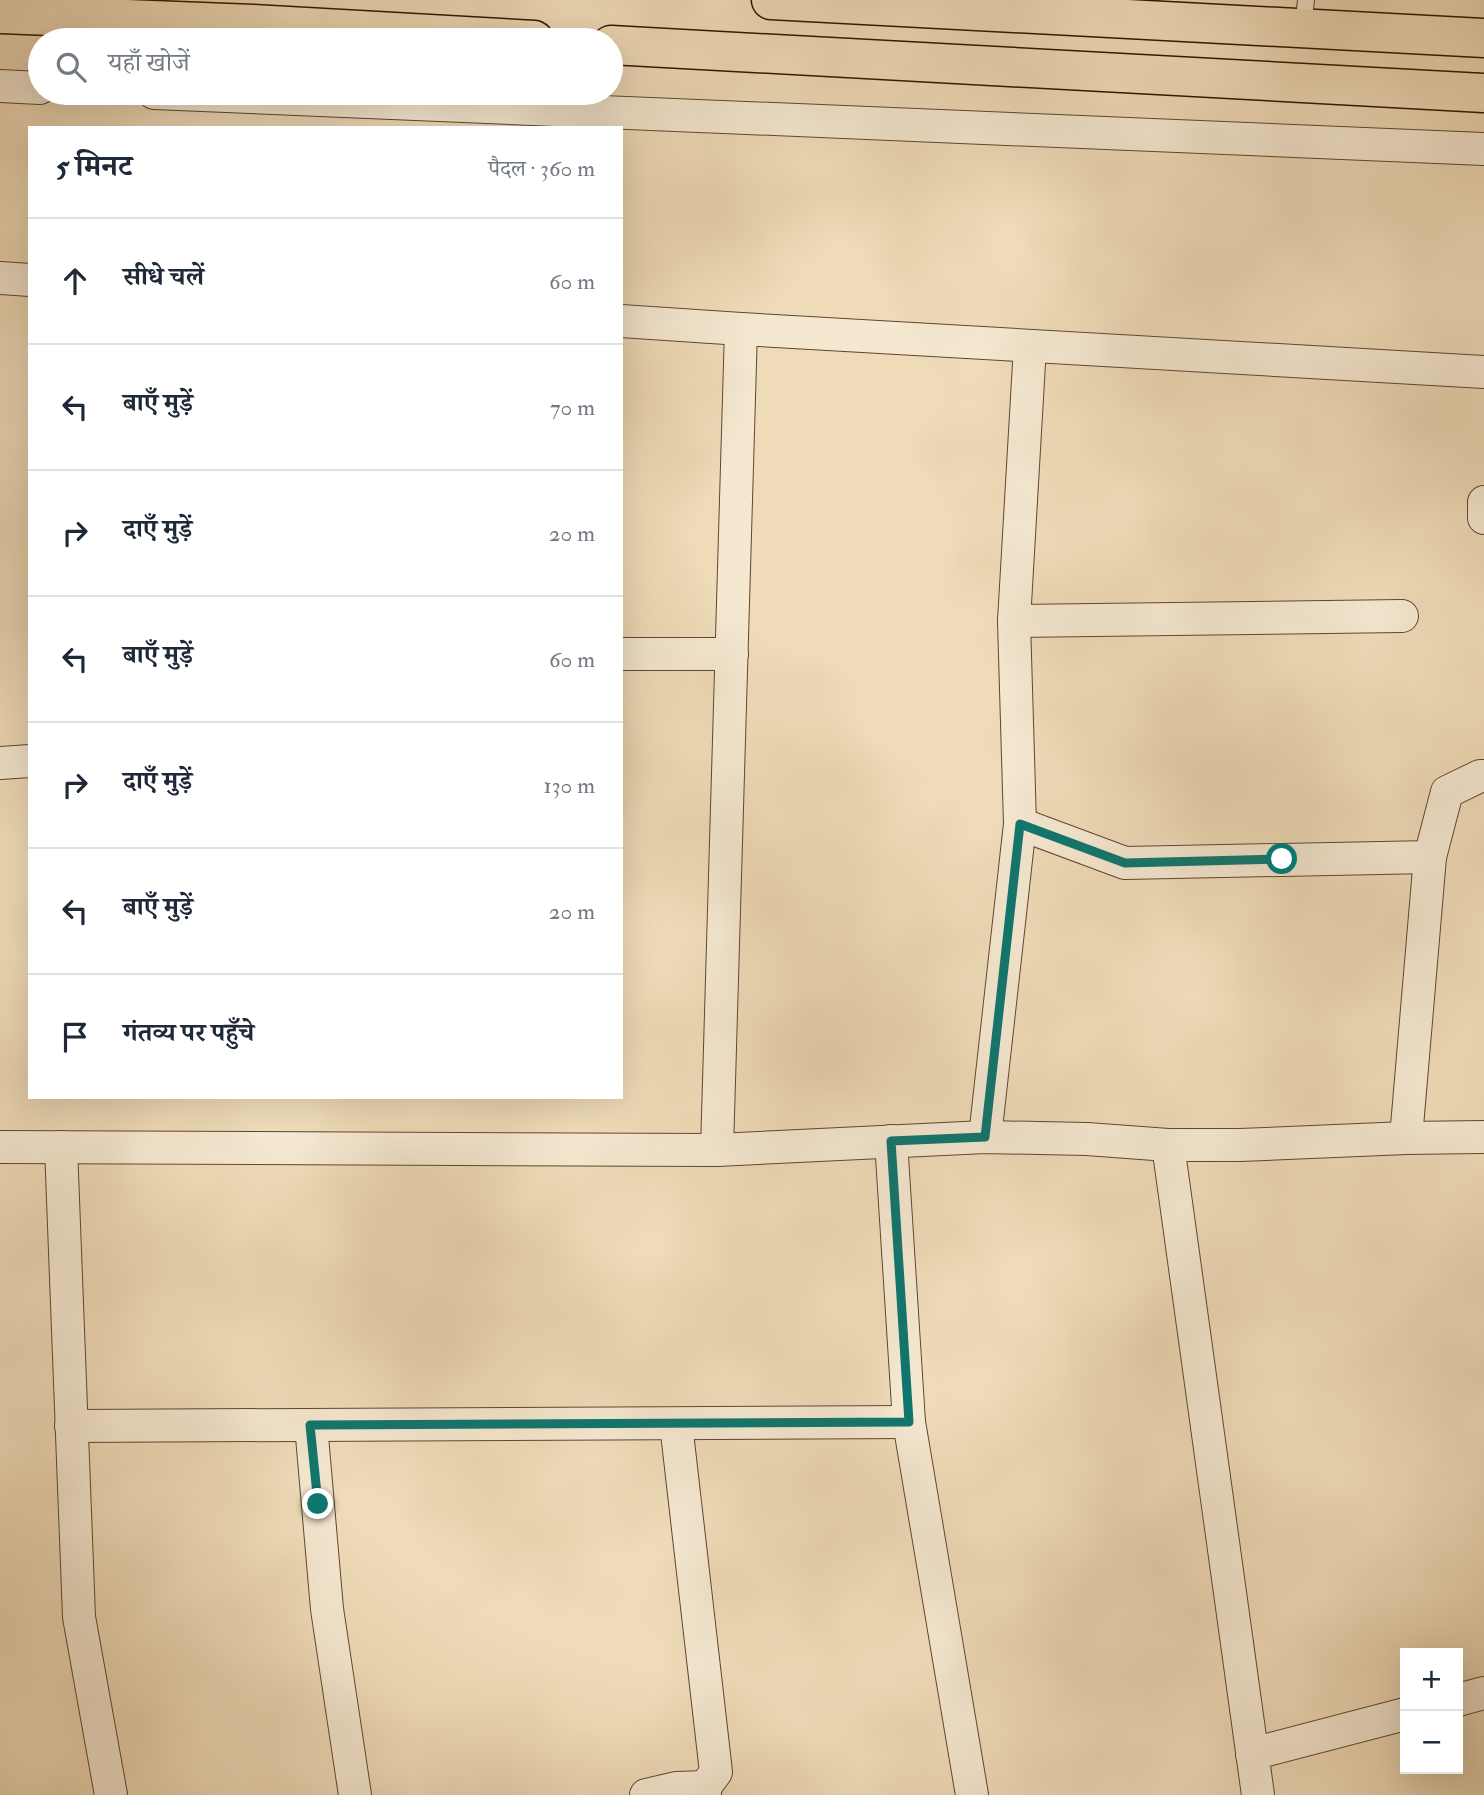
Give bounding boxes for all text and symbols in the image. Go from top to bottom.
search box [28,28,623,105]
text: यहाँ खोजें [108,47,190,79]
icon: search [52,48,90,86]
text: 5 मिनट [56,148,132,185]
text: पैदल · 360 m [488,154,595,183]
text: सीधे चलें [123,261,204,293]
icon: ahead [56,262,94,300]
text: 60 m [549,267,595,296]
text: बाएँ मुड़ें [123,387,193,419]
icon: left [56,388,94,426]
text: 70 m [550,393,595,422]
text: दाएँ मुड़ें [123,513,192,545]
icon: right [56,514,94,552]
text: 20 m [549,519,595,548]
text: बाएँ मुड़ें [123,639,193,671]
icon: left [56,640,94,678]
text: 60 m [549,645,595,674]
text: दाएँ मुड़ें [123,765,192,797]
icon: right [56,766,94,804]
text: 130 m [543,771,595,800]
route start [1266,843,1297,874]
text: बाएँ मुड़ें [123,891,193,923]
icon: left [56,892,94,930]
text: 20 m [549,897,595,926]
text: गंतव्य पर पहुँचे [123,1017,254,1049]
icon: arrive [56,1018,94,1056]
route end [302,1488,333,1519]
map controls [1400,1648,1463,1774]
button: + [1400,1648,1463,1711]
button: − [1400,1711,1463,1774]

